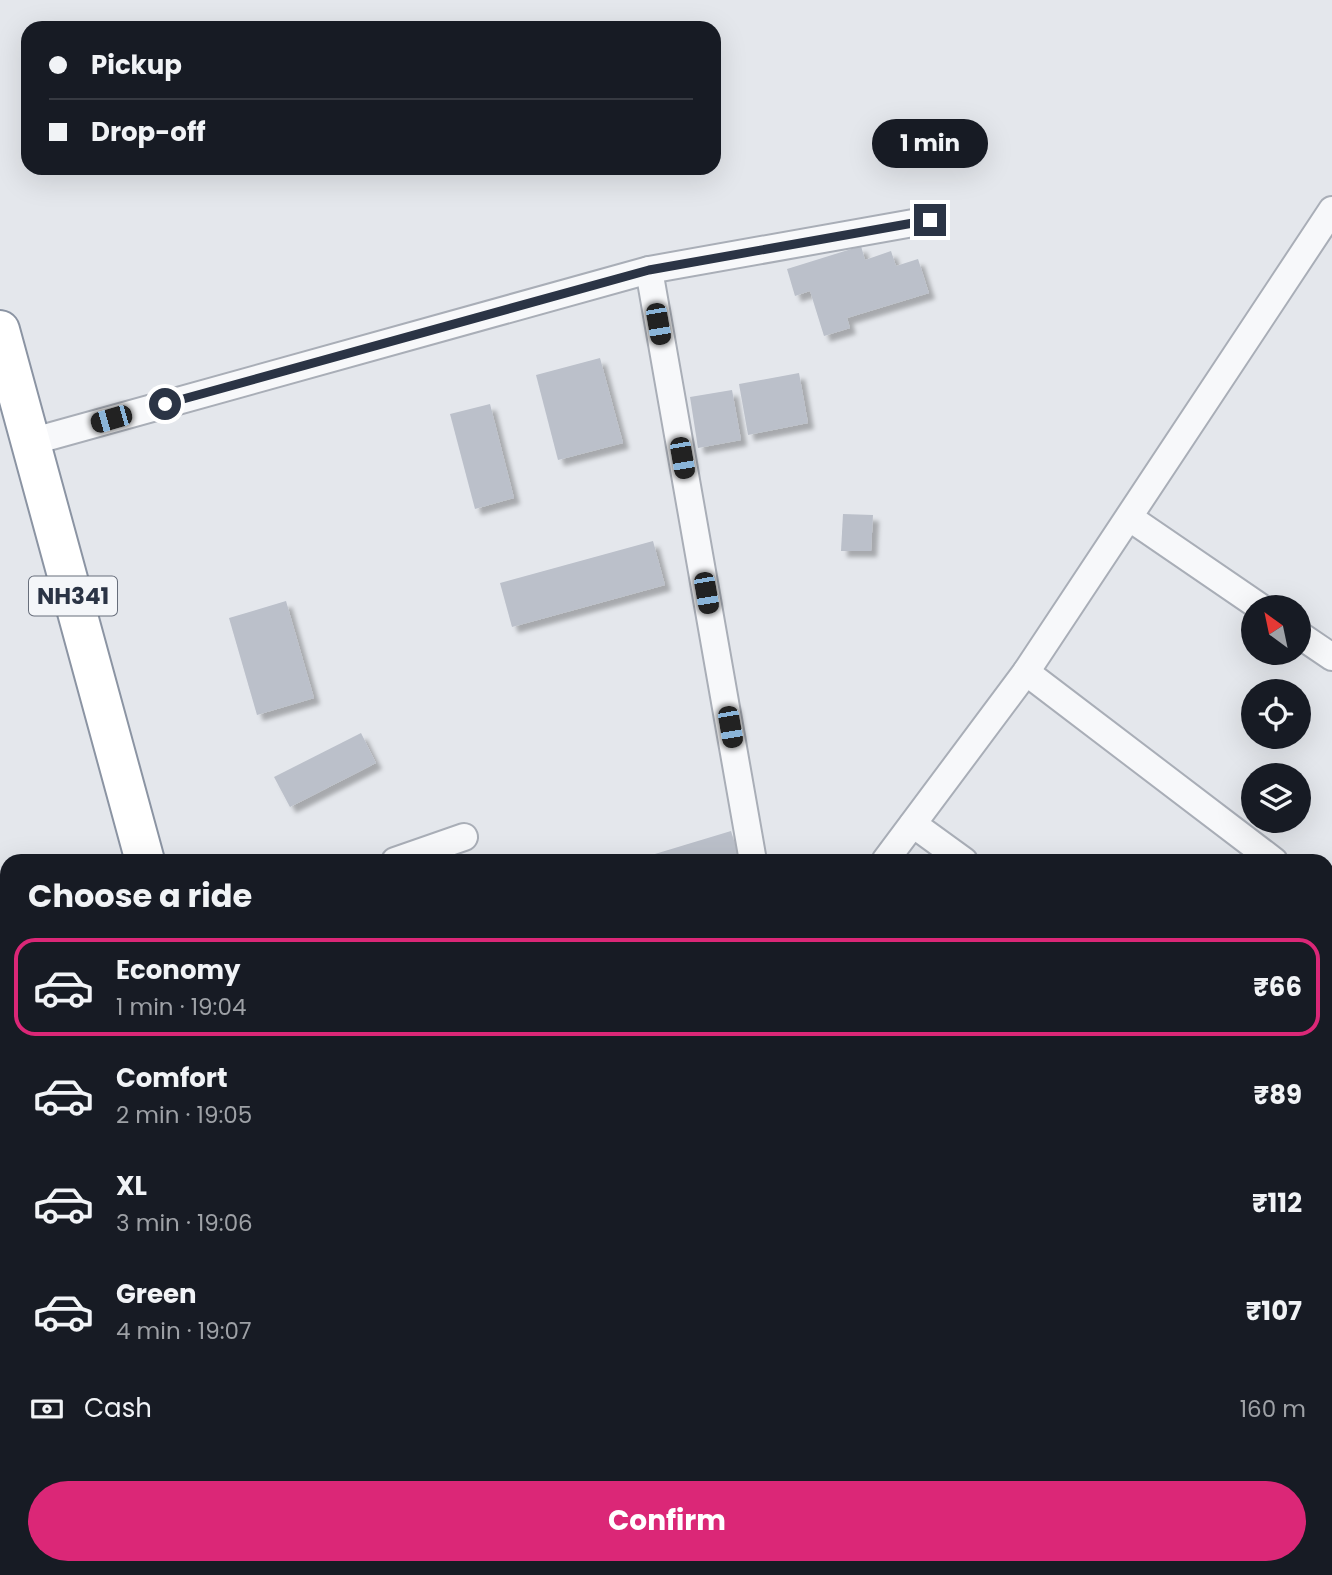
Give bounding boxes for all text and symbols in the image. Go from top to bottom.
text: Pickup [91,47,182,83]
text: Drop-off [91,114,206,150]
callout: 1 min [872,118,988,168]
text: 1 min [900,127,960,159]
route end [914,204,946,236]
car [645,301,672,347]
route start [149,388,181,420]
car [88,403,135,435]
car [669,435,696,481]
car [693,570,720,616]
road number: NH341 [29,576,117,616]
north arrow [1241,595,1311,665]
map controls [1241,595,1311,833]
button: locate [1241,679,1311,749]
car [717,704,744,750]
button: layers [1241,763,1311,833]
text: Choose a ride [28,873,252,918]
text: Economy [116,952,240,988]
icon: car [32,956,95,1019]
text: ₹66 [1253,969,1302,1005]
text: 1 min · 19:04 [116,991,246,1023]
text: Comfort [116,1060,228,1096]
icon: car [32,1064,95,1127]
text: ₹89 [1254,1077,1302,1113]
text: 2 min · 19:05 [116,1099,252,1131]
text: XL [116,1168,147,1204]
icon: car [32,1172,95,1235]
text: ₹112 [1252,1185,1302,1221]
text: 3 min · 19:06 [116,1207,253,1239]
text: Green [116,1276,197,1312]
icon: car [32,1280,95,1343]
text: ₹107 [1246,1293,1302,1329]
text: 4 min · 19:07 [116,1315,252,1347]
icon: cash [28,1390,66,1428]
text: Cash [84,1390,152,1426]
text: 160 m [1240,1393,1306,1425]
button: Confirm [28,1481,1306,1561]

